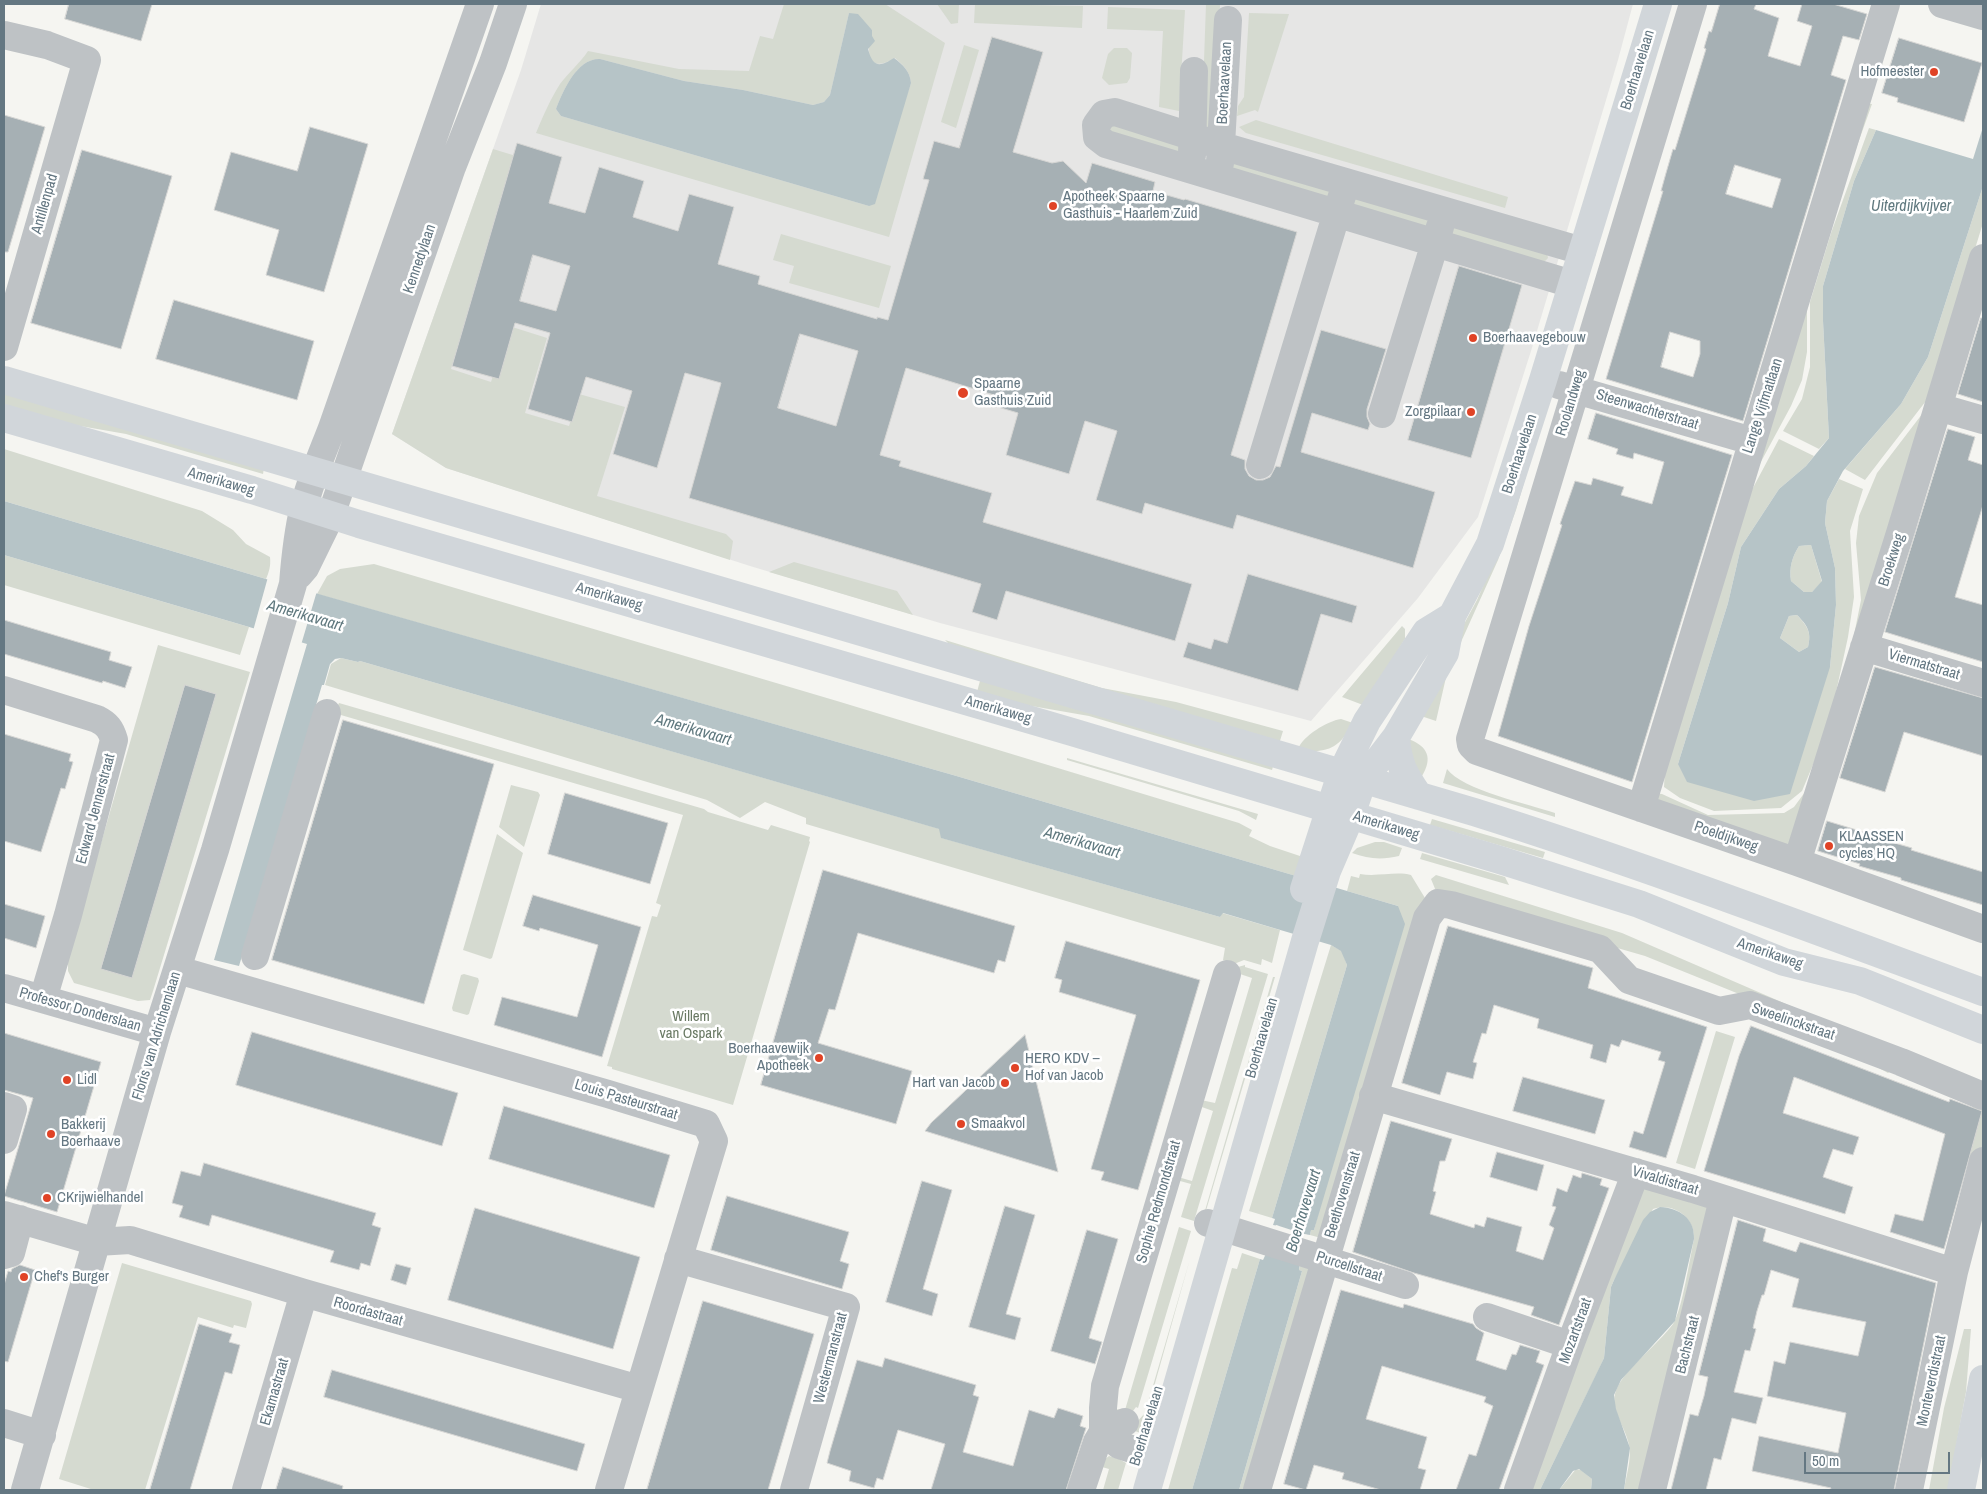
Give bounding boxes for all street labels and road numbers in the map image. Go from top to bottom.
street label: Boerhaavelaan [1617,28,1659,112]
street label: Boerhaavelaan [1214,41,1236,125]
street label: Antillenpad [28,172,62,236]
street label: Kennedylaan [400,222,440,296]
street label: Lange Vijfmatlaan [1739,356,1787,456]
street label: Roolandweg [1552,368,1590,438]
street label: Steenwachterstraat [1594,386,1700,434]
street label: Boerhaavelaan [1499,412,1541,496]
street label: Amerikaweg [186,464,256,500]
street label: Broekweg [1875,531,1909,589]
street label: Amerikaweg [574,579,644,615]
street label: Viermatstraat [1886,646,1962,684]
street label: Amerikaweg [963,692,1033,728]
street label: Edward Jennerstraat [73,752,119,866]
street label: Amerikaweg [1351,807,1421,845]
street label: Poeldijkweg [1692,818,1760,856]
street label: Amerikaweg [1735,934,1805,974]
street label: Floris van Adrichemlaan [129,970,185,1102]
street label: Professor Donderslaan [17,984,143,1036]
street label: Boerhaavelaan [1242,996,1282,1080]
street label: Sweelinckstraat [1749,999,1837,1045]
street label: Louis Pasteurstraat [572,1076,680,1124]
street label: Sophie Redmondstraat [1133,1139,1185,1265]
street label: Beethovenstraat [1321,1150,1365,1240]
street label: Vivaldistraat [1630,1162,1700,1200]
street label: Purcellstraat [1314,1248,1384,1286]
street label: Roordastraat [331,1294,405,1330]
street label: Mozartstraat [1556,1296,1596,1366]
street label: Westermanstraat [810,1311,852,1405]
street label: Bachstraat [1672,1314,1704,1376]
street label: Monteverdistraat [1914,1334,1950,1428]
street label: Ekamastraat [257,1356,293,1428]
street label: Boerhaavelaan [1126,1384,1168,1468]

